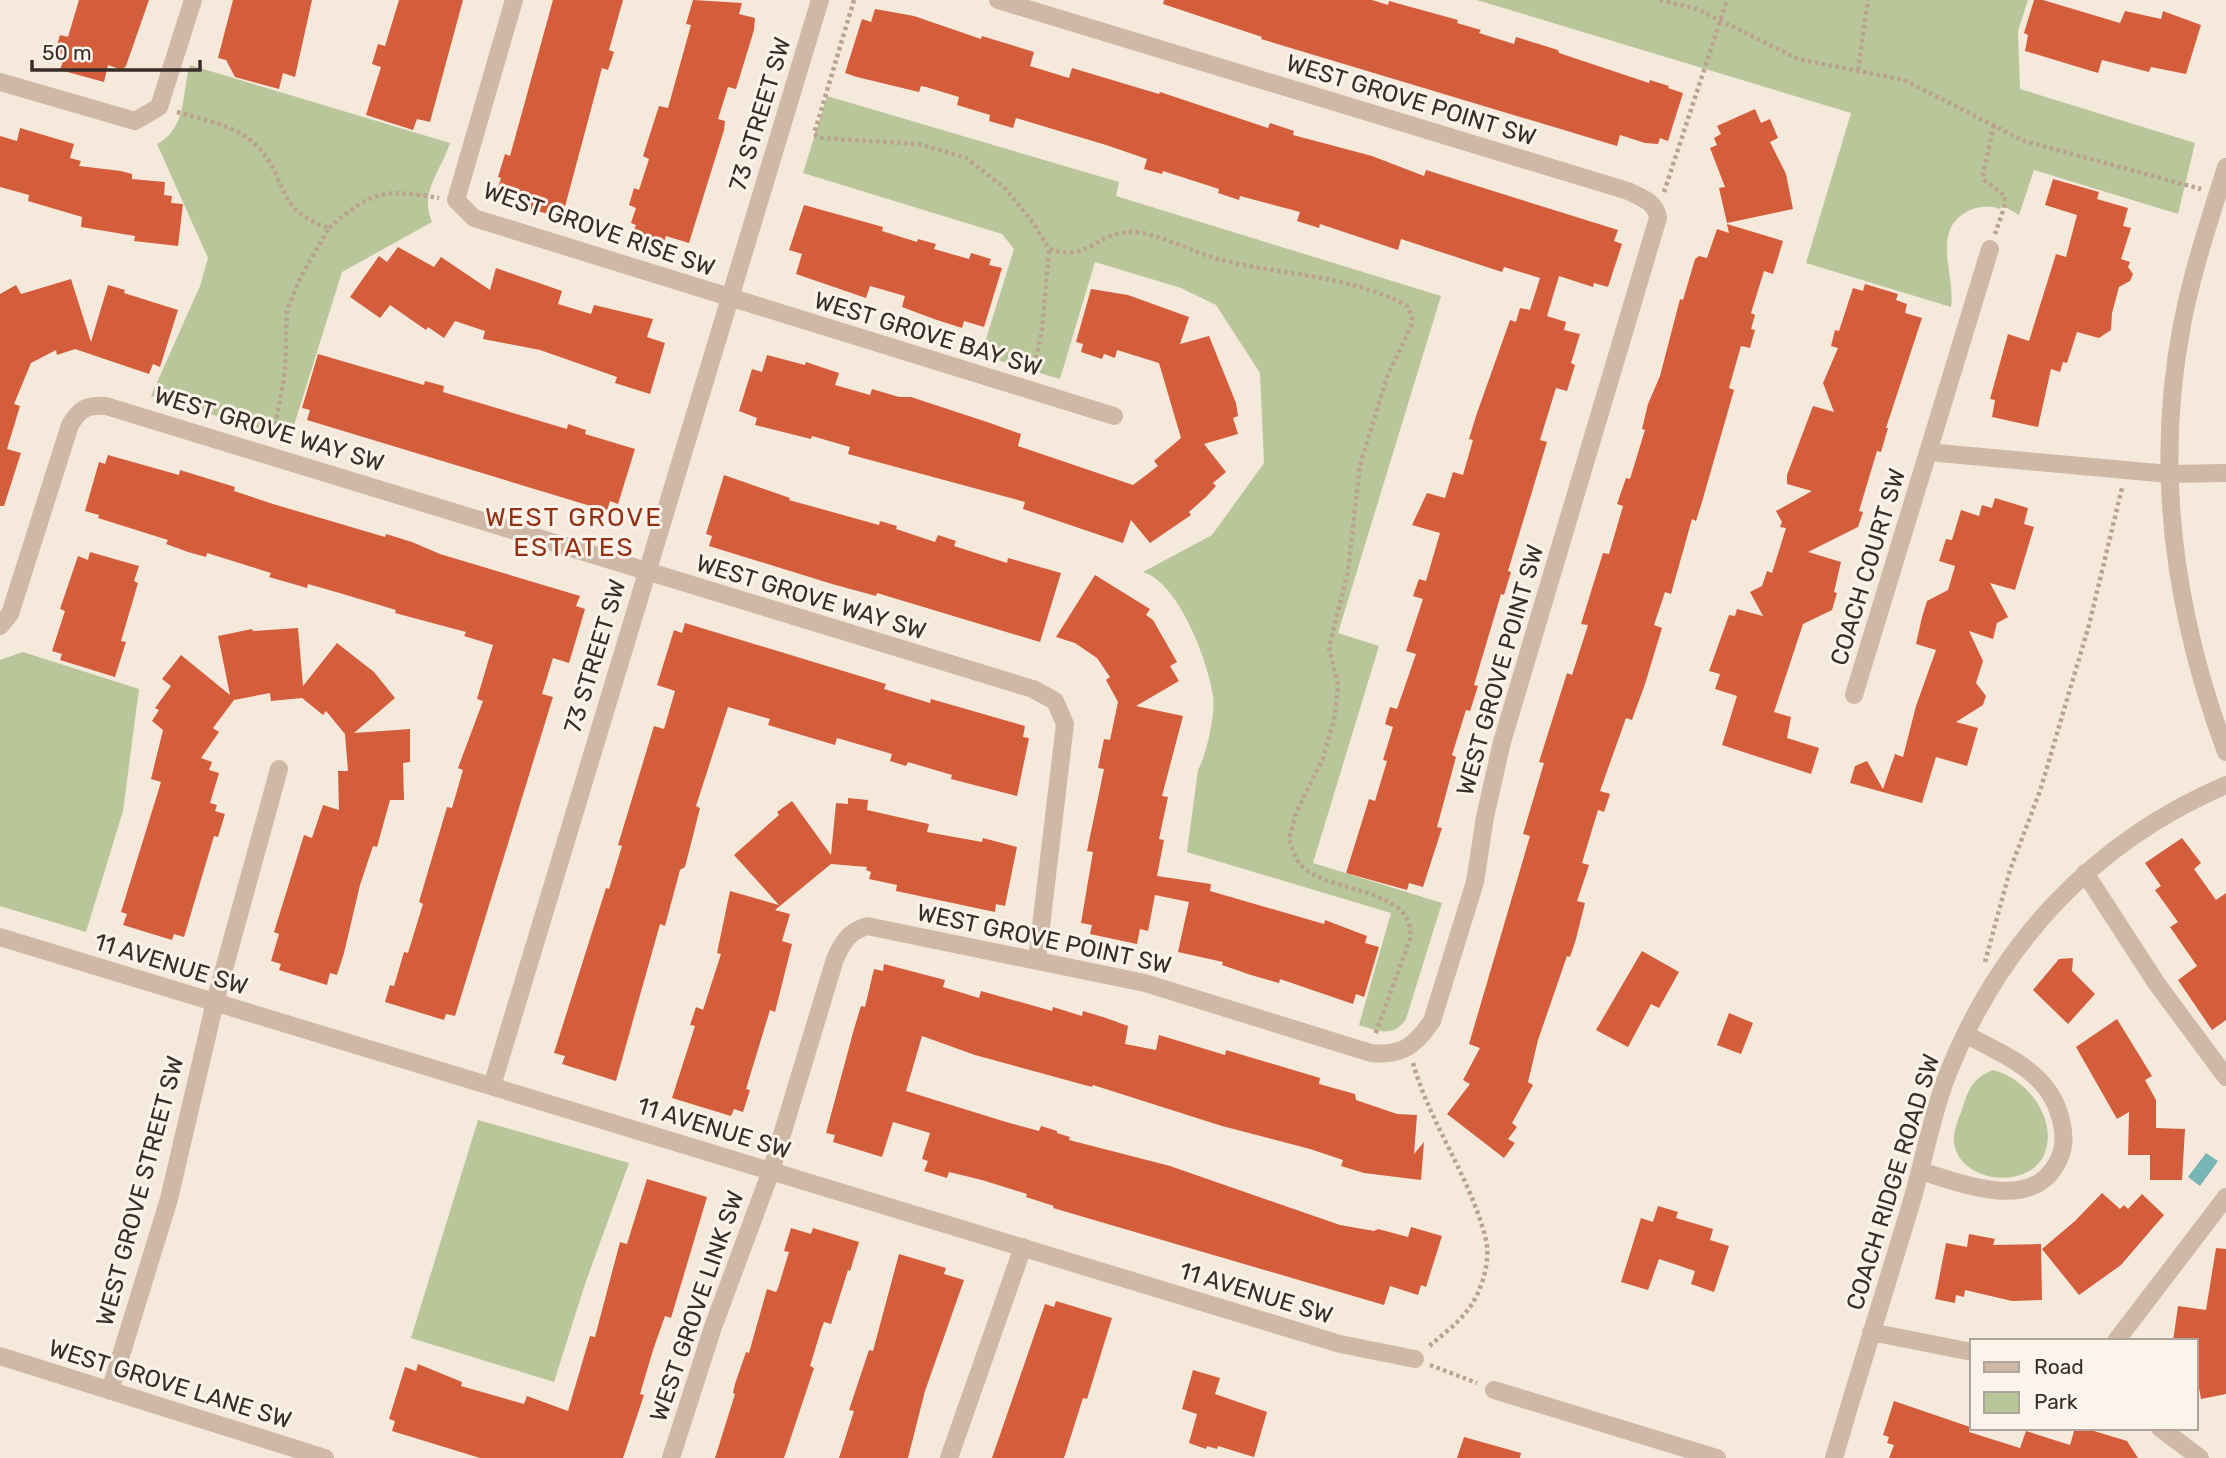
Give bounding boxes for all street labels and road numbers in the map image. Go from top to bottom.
street label: 73 STREET SW [723,34,797,194]
street label: WEST GROVE POINT SW [1283,49,1539,151]
street label: WEST GROVE RISE SW [479,176,719,282]
street label: WEST GROVE BAY SW [811,286,1045,382]
street label: WEST GROVE WAY SW [151,381,387,477]
street label: COACH COURT SW [1825,465,1911,669]
street label: WEST GROVE POINT SW [1451,541,1549,799]
street label: WEST GROVE WAY SW [693,549,929,645]
street label: 73 STREET SW [558,576,632,736]
street label: WEST GROVE POINT SW [914,898,1174,980]
street label: 11 AVENUE SW [91,927,251,1001]
street label: COACH RIDGE ROAD SW [1841,1051,1945,1313]
street label: WEST GROVE STREET SW [90,1053,190,1329]
street label: 11 AVENUE SW [634,1091,794,1165]
street label: WEST GROVE LINK SW [644,1187,750,1425]
street label: 11 AVENUE SW [1176,1256,1336,1330]
street label: WEST GROVE LANE SW [45,1334,295,1434]

